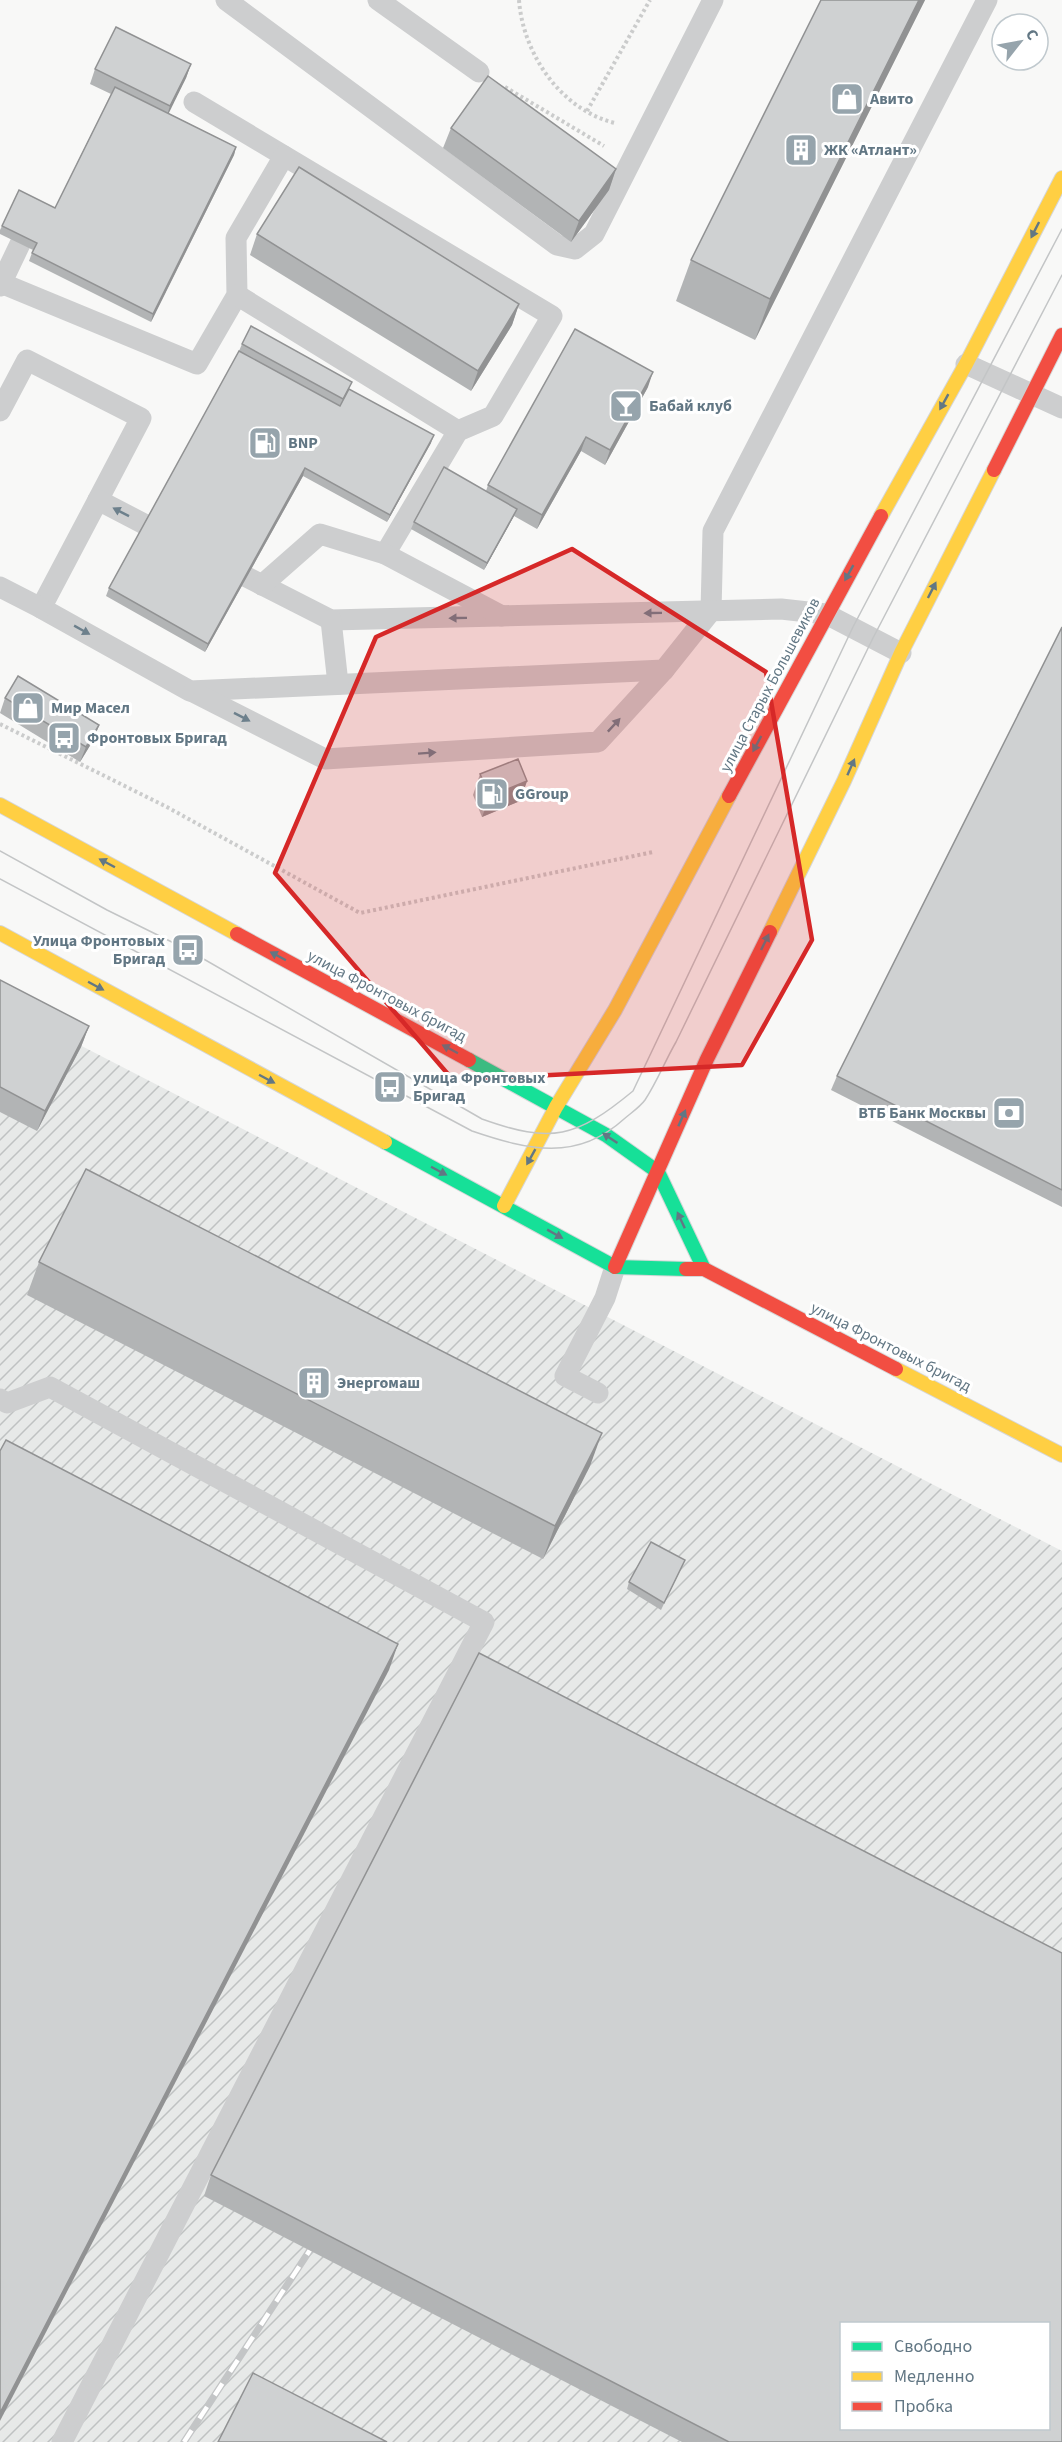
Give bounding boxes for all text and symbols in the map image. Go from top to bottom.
north arrow [990,12,1050,72]
text: С [1020,25,1044,44]
shop icon: Авито [829,81,865,117]
place label: Авито [869,88,914,110]
building icon: ЖК «Атлант» [783,132,819,168]
place label: ЖК «Атлант» [824,139,917,161]
one-way arrow [1030,221,1040,238]
bar icon: Бабай клуб [608,388,644,424]
one-way arrow [939,394,949,411]
place label: Бабай клуб [649,395,732,417]
fuel station icon: BNP [247,425,283,461]
place label: BNP [288,432,318,454]
one-way arrow [113,508,130,517]
one-way arrow [844,564,854,581]
one-way arrow [928,581,937,598]
street label: улица Старых Большевиков [715,594,825,776]
one-way arrow [643,608,662,617]
one-way arrow [449,613,468,622]
one-way arrow [74,625,91,635]
shop icon: Мир Масел [10,690,46,726]
place label: Мир Масел [51,697,130,719]
one-way arrow [234,712,251,722]
one-way arrow [607,718,620,733]
bus stop icon: Фронтовых Бригад [46,720,82,756]
place label: Фронтовых Бригад [87,727,228,749]
one-way arrow [752,736,762,753]
one-way arrow [417,748,436,757]
one-way arrow [846,758,855,775]
fuel station icon: GGroup [474,776,510,812]
place label: GGroup [515,783,569,805]
one-way arrow [98,858,115,868]
place label: Улица Фронтовых Бригад [33,930,166,970]
bus stop icon: Улица Фронтовых Бригад [170,932,206,968]
one-way arrow [760,933,770,950]
street label: улица Фронтовых бригад [303,945,471,1048]
one-way arrow [269,951,286,961]
one-way arrow [87,981,104,991]
one-way arrow [441,1044,458,1054]
place label: улица Фронтовых Бригад [413,1067,545,1107]
bus stop icon: улица Фронтовых Бригад [372,1069,408,1105]
one-way arrow [259,1074,276,1084]
bank icon: ВТБ Банк Москвы [991,1095,1027,1131]
place label: ВТБ Банк Москвы [858,1102,986,1124]
one-way arrow [677,1110,686,1127]
one-way arrow [602,1133,619,1144]
one-way arrow [526,1149,536,1166]
one-way arrow [431,1166,448,1176]
one-way arrow [677,1212,686,1229]
one-way arrow [547,1229,564,1239]
street label: улица Фронтовых бригад [807,1297,976,1397]
building icon: Энергомаш [296,1365,332,1401]
place label: Энергомаш [337,1372,420,1394]
legend [840,2322,1050,2430]
text: Свободно [894,2334,972,2359]
text: Медленно [894,2364,974,2389]
text: Пробка [894,2394,953,2419]

